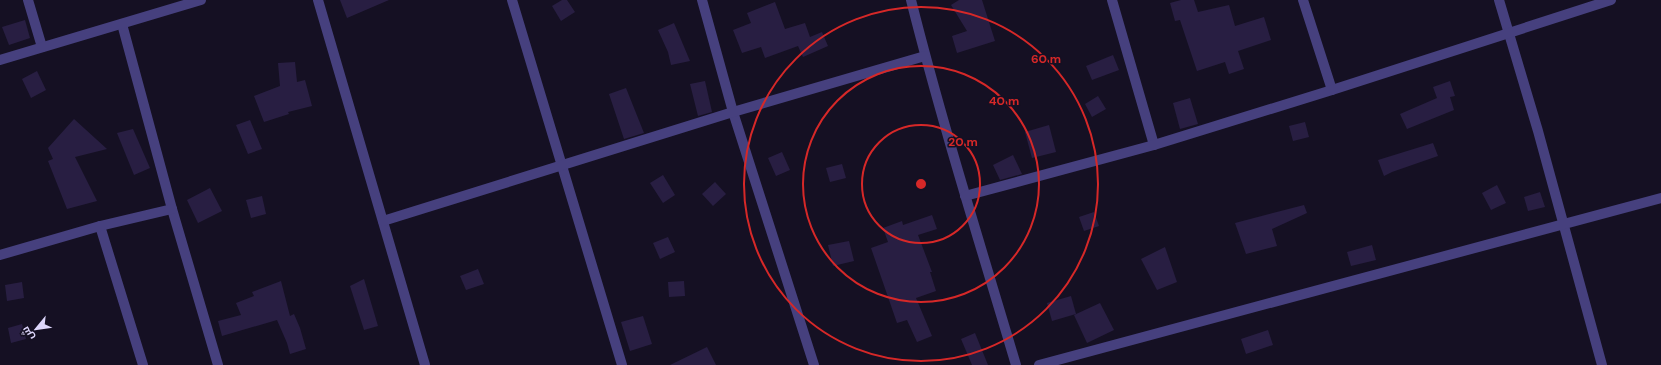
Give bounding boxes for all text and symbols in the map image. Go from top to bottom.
text: 60 m [1031,51,1061,67]
text: 40 m [989,93,1019,109]
text: 20 m [948,134,978,150]
centre of rings [914,177,928,191]
north arrow [16,309,56,349]
text: ش [18,324,37,343]

